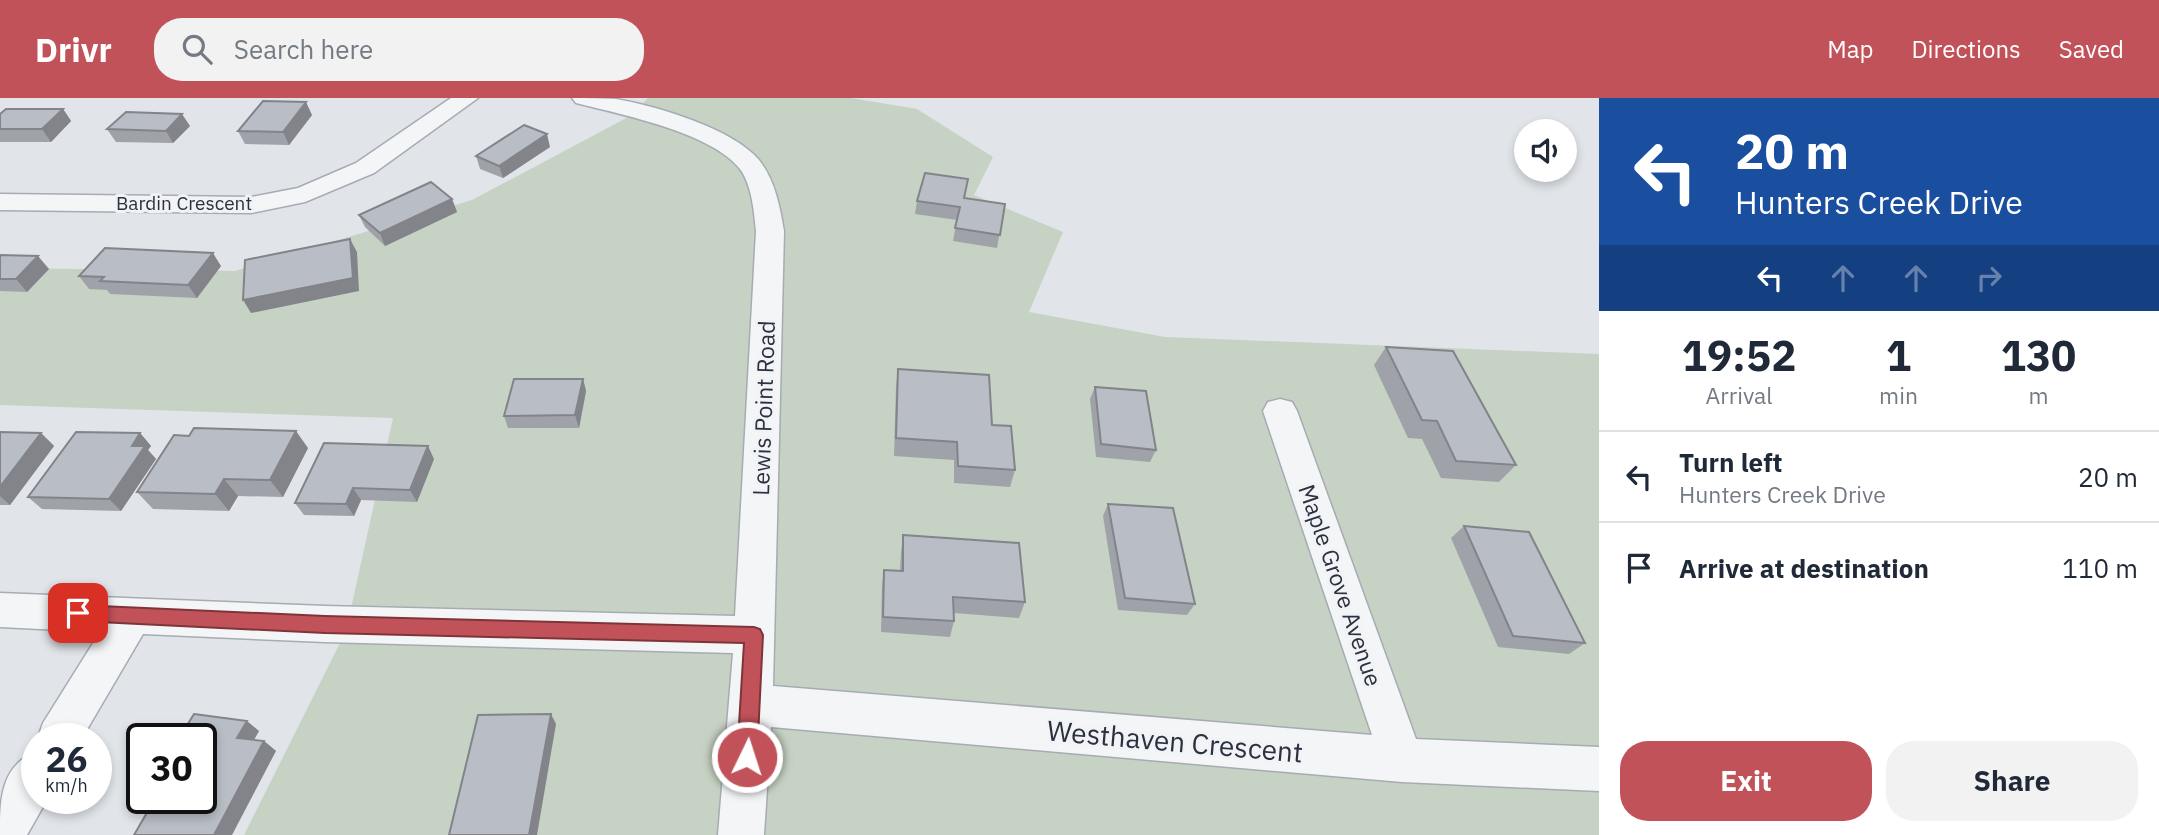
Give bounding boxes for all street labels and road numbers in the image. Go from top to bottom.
street label: Bardin Crescent [116,191,252,215]
street label: Lewis Point Road [745,320,781,496]
street label: Maple Grove Avenue [1292,480,1390,690]
street label: Westhaven Crescent [1045,711,1305,771]

